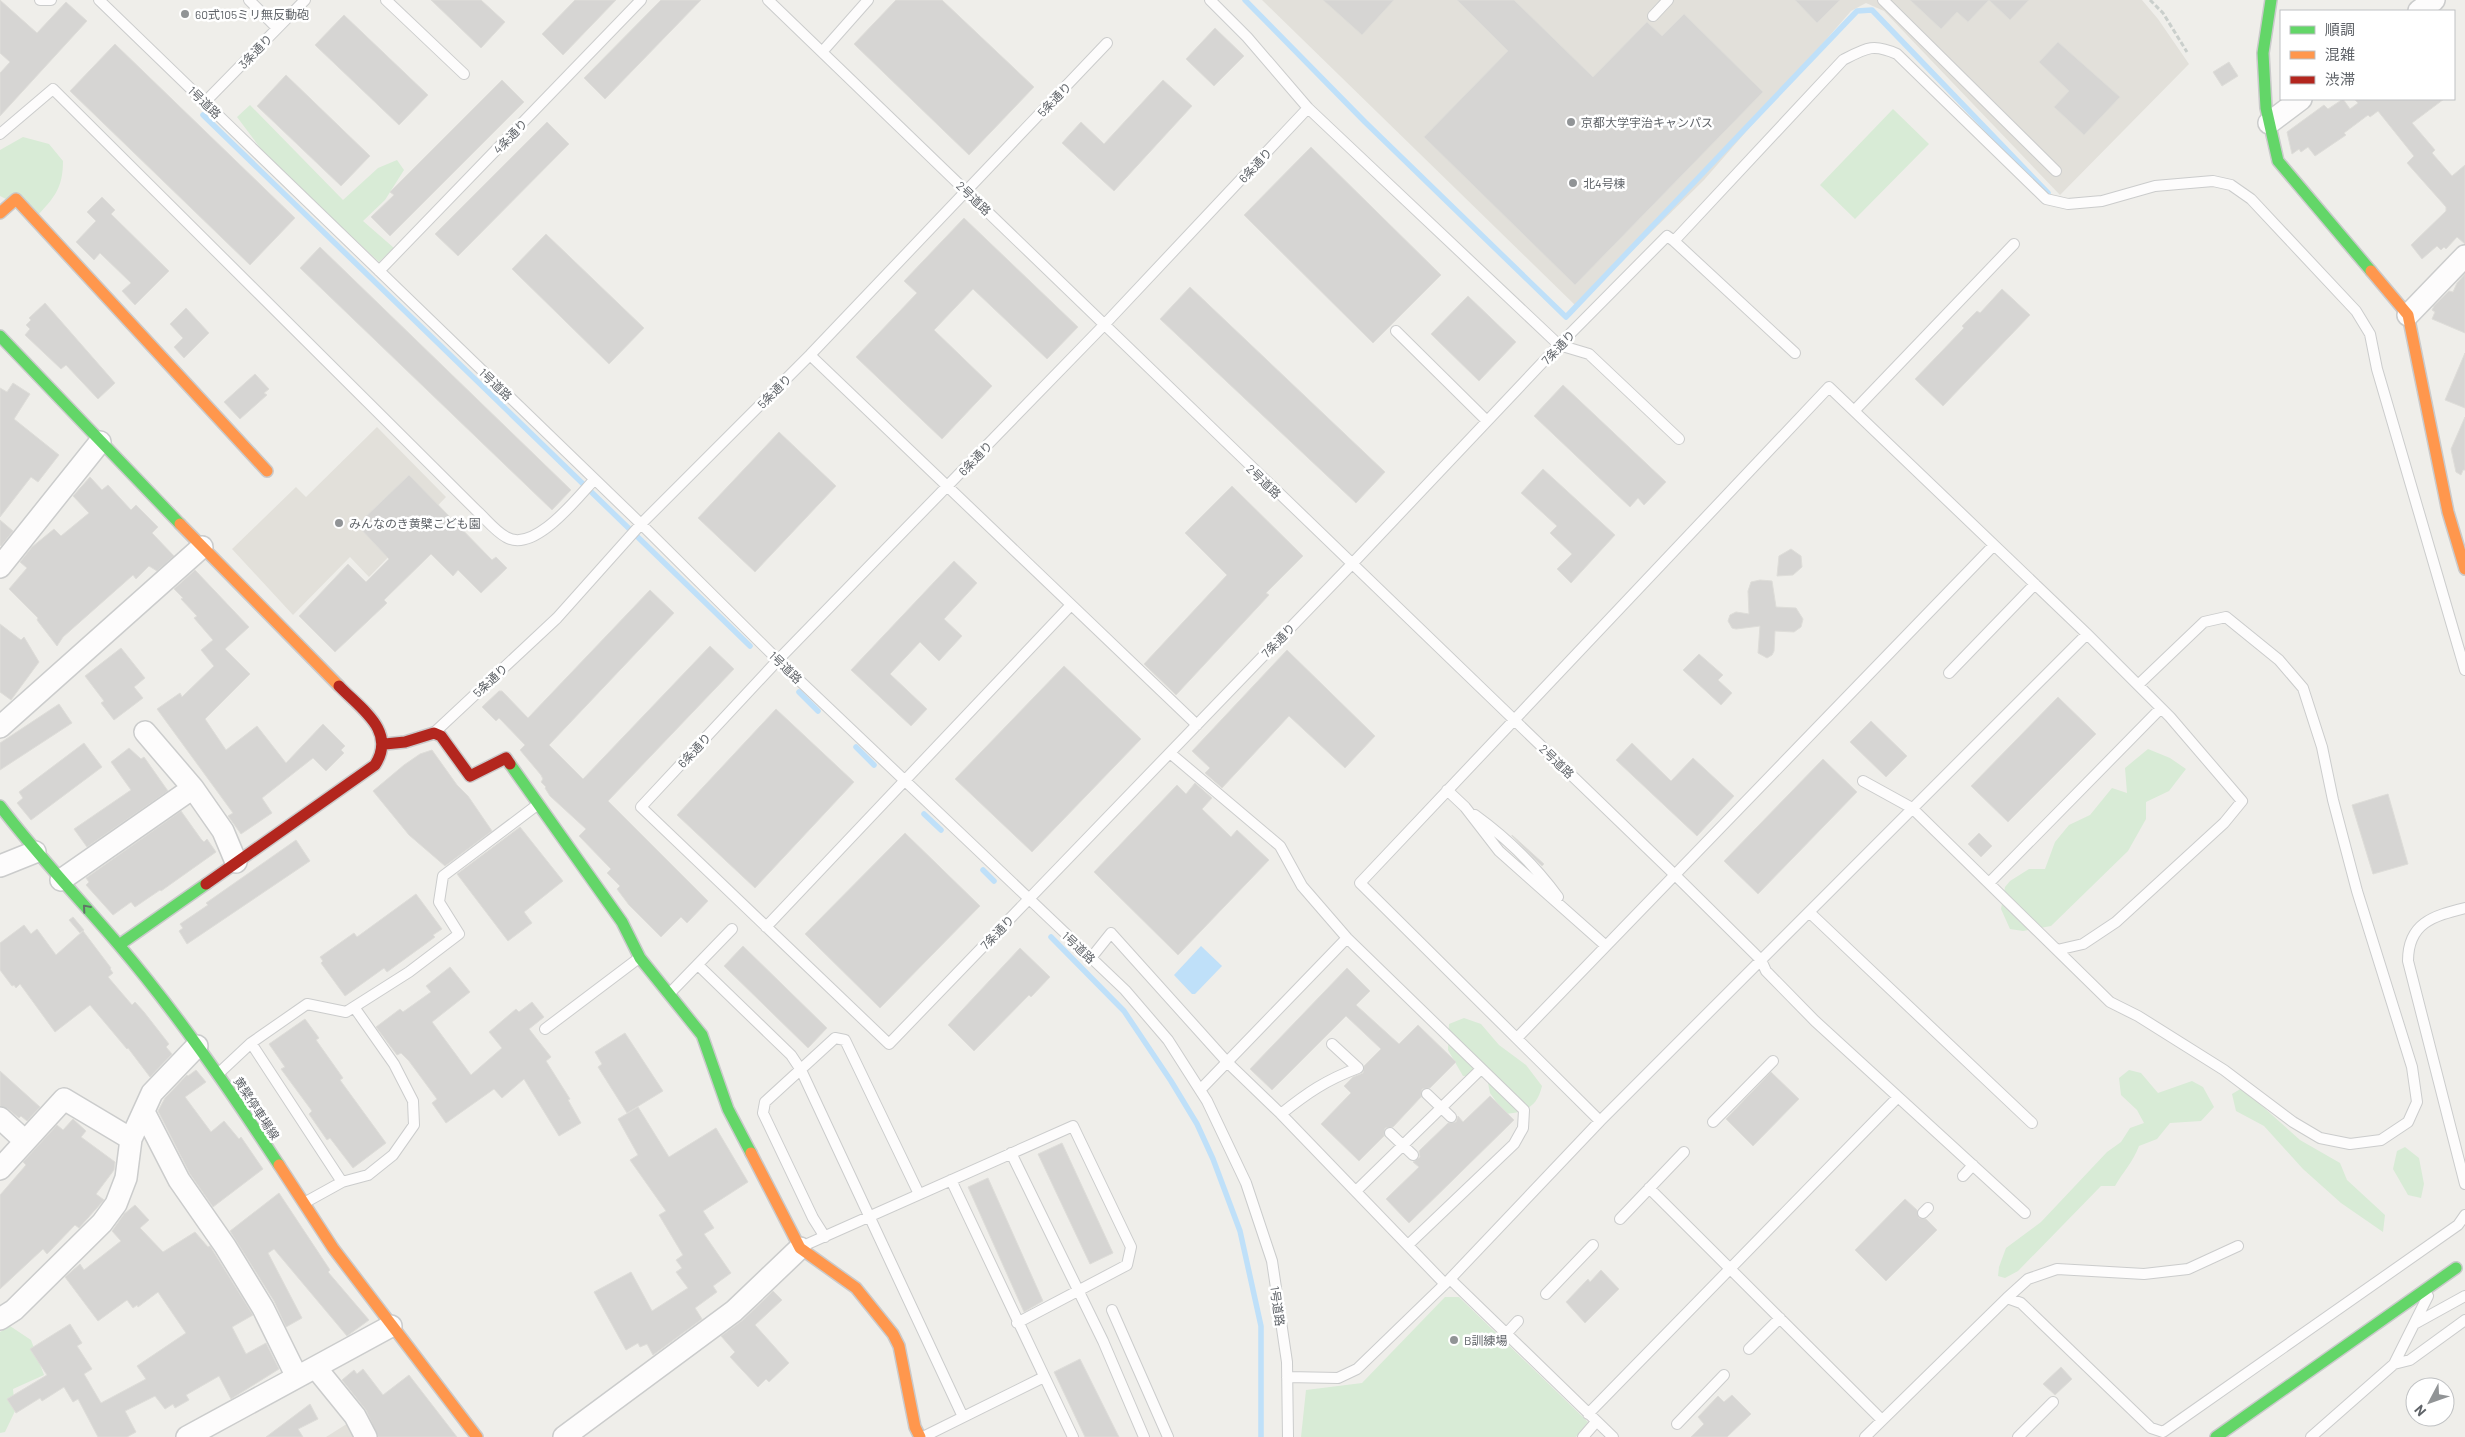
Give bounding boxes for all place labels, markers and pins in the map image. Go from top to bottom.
place label: 60式105ミリ無反動砲 [195,7,309,21]
marker: 60式105ミリ無反動砲 [179,8,191,20]
place label: 京都大学宇治キャンパス [1581,115,1713,129]
marker: 京都大学宇治キャンパス [1565,116,1577,128]
place label: 北4号棟 [1583,176,1626,190]
marker: 北4号棟 [1567,177,1579,189]
place label: みんなのき黄檗こども園 [349,516,481,530]
marker: みんなのき黄檗こども園 [333,517,345,529]
place label: B訓練場 [1464,1333,1508,1347]
marker: B訓練場 [1448,1334,1460,1346]

